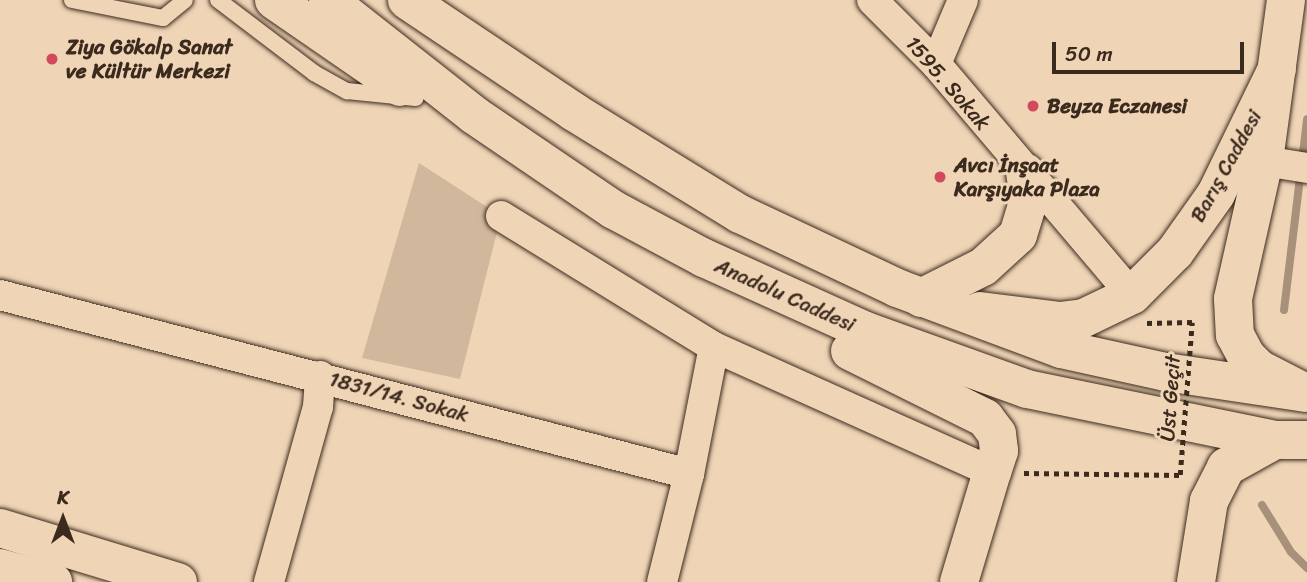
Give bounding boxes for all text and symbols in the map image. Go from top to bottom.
scale bar [1055,28,1248,72]
street label: 1595. Sokak [900,31,996,135]
place label: Ziya Gökalp Sanat ve Kültür Merkezi [66,34,233,84]
text: 50 m [1065,35,1113,73]
marker: Ziya Gökalp Sanat ve Kültür Merkezi [44,51,60,67]
place label: Beyza Eczanesi [1047,93,1188,119]
marker: Beyza Eczanesi [1025,98,1041,114]
street label: Barış Caddesi [1185,106,1267,226]
place label: Avcı İnşaat Karşıyaka Plaza [954,152,1100,202]
marker: Avcı İnşaat Karşıyaka Plaza [932,169,948,185]
street label: Anadolu Caddesi [711,253,859,337]
street label: Üst Geçit [1154,353,1186,443]
street label: 1831/14. Sokak [327,366,471,428]
text: K [57,481,69,514]
north arrow [28,484,98,554]

